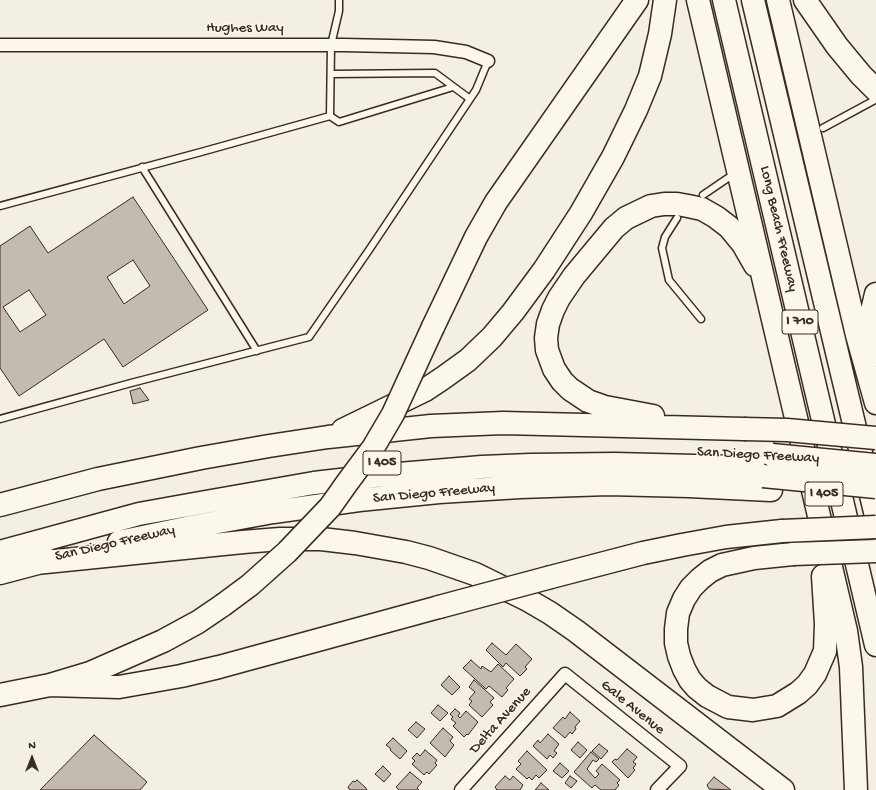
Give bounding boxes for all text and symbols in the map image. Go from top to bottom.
street label: Hughes Way [206,20,284,38]
street label: Long Beach Freeway [755,164,801,294]
road number: I 710 [782,310,818,334]
street label: San Diego Freeway [696,444,820,468]
road number: I 405 [363,451,401,475]
street label: San Diego Freeway [372,480,496,508]
road number: I 405 [805,482,843,506]
street label: San Diego Freeway [53,521,177,567]
street label: Gale Avenue [596,677,668,739]
street label: Delta Avenue [466,684,536,758]
north arrow [12,738,52,778]
text: N [28,740,36,752]

